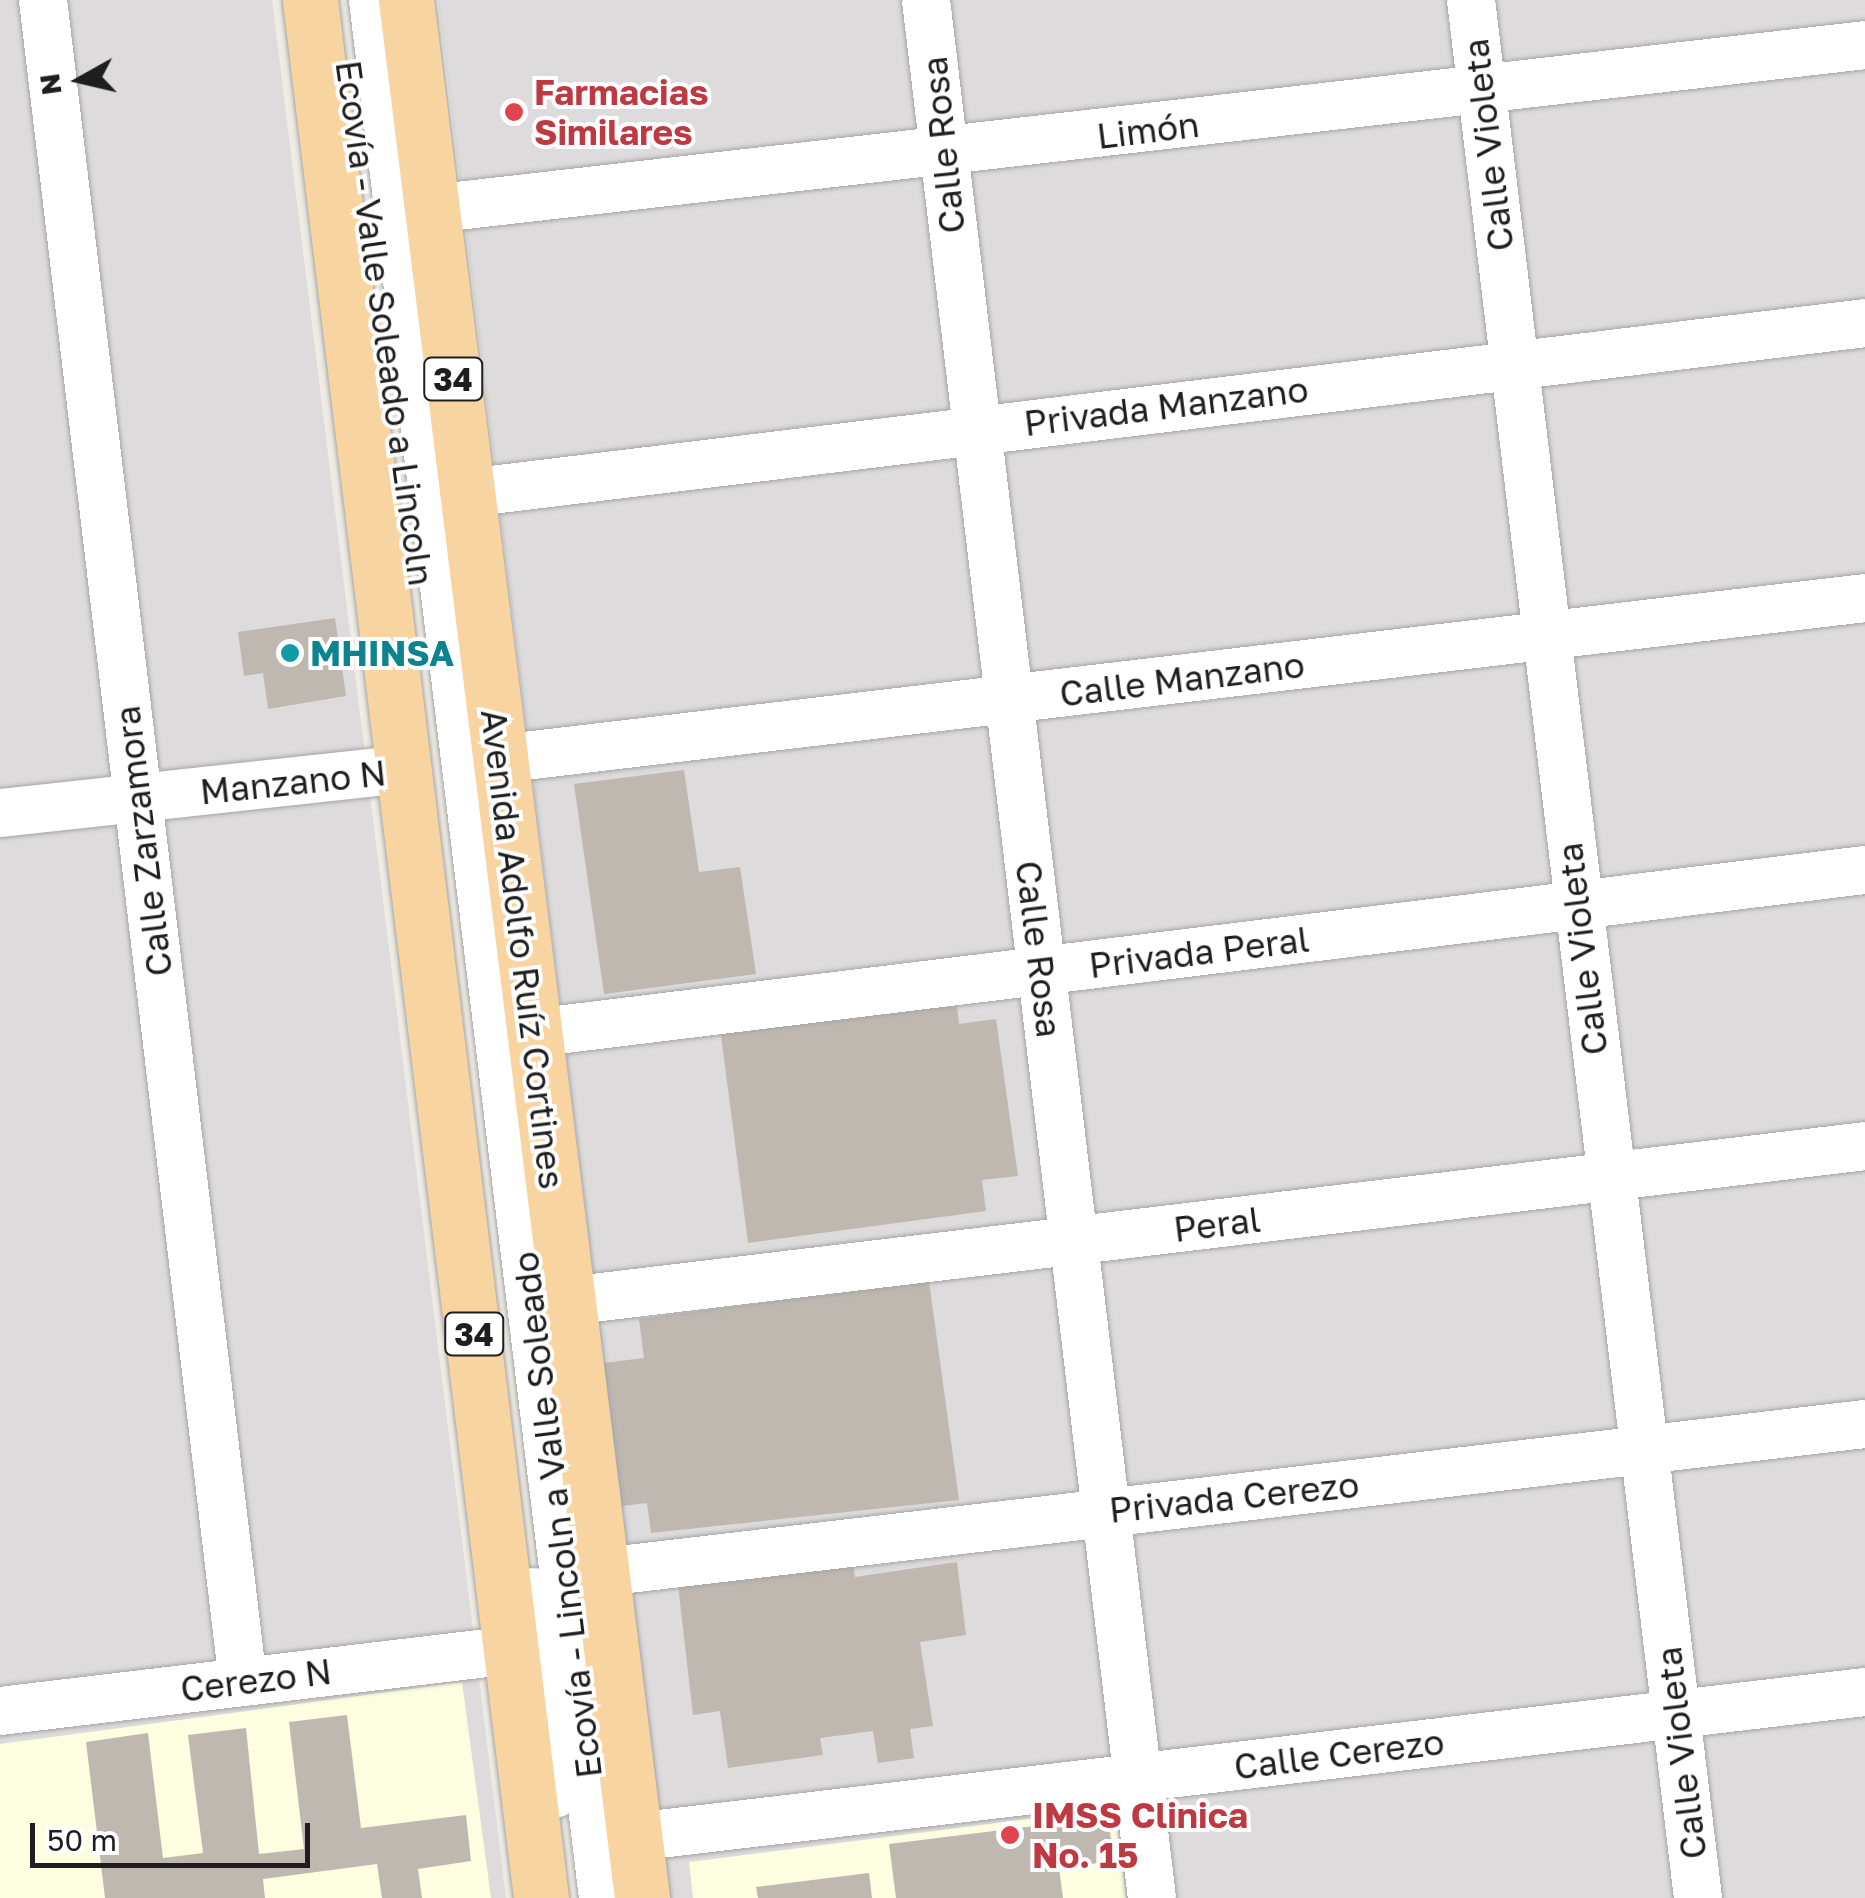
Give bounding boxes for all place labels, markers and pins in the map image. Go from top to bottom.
place label: Farmacias Similares [534,71,709,153]
marker: Farmacias Similares [503,101,525,123]
place label: MHINSA [310,632,454,674]
marker: MHINSA [279,642,301,664]
place label: IMSS Clinica No. 15 [1032,1794,1248,1876]
marker: IMSS Clinica No. 15 [997,1822,1023,1848]

